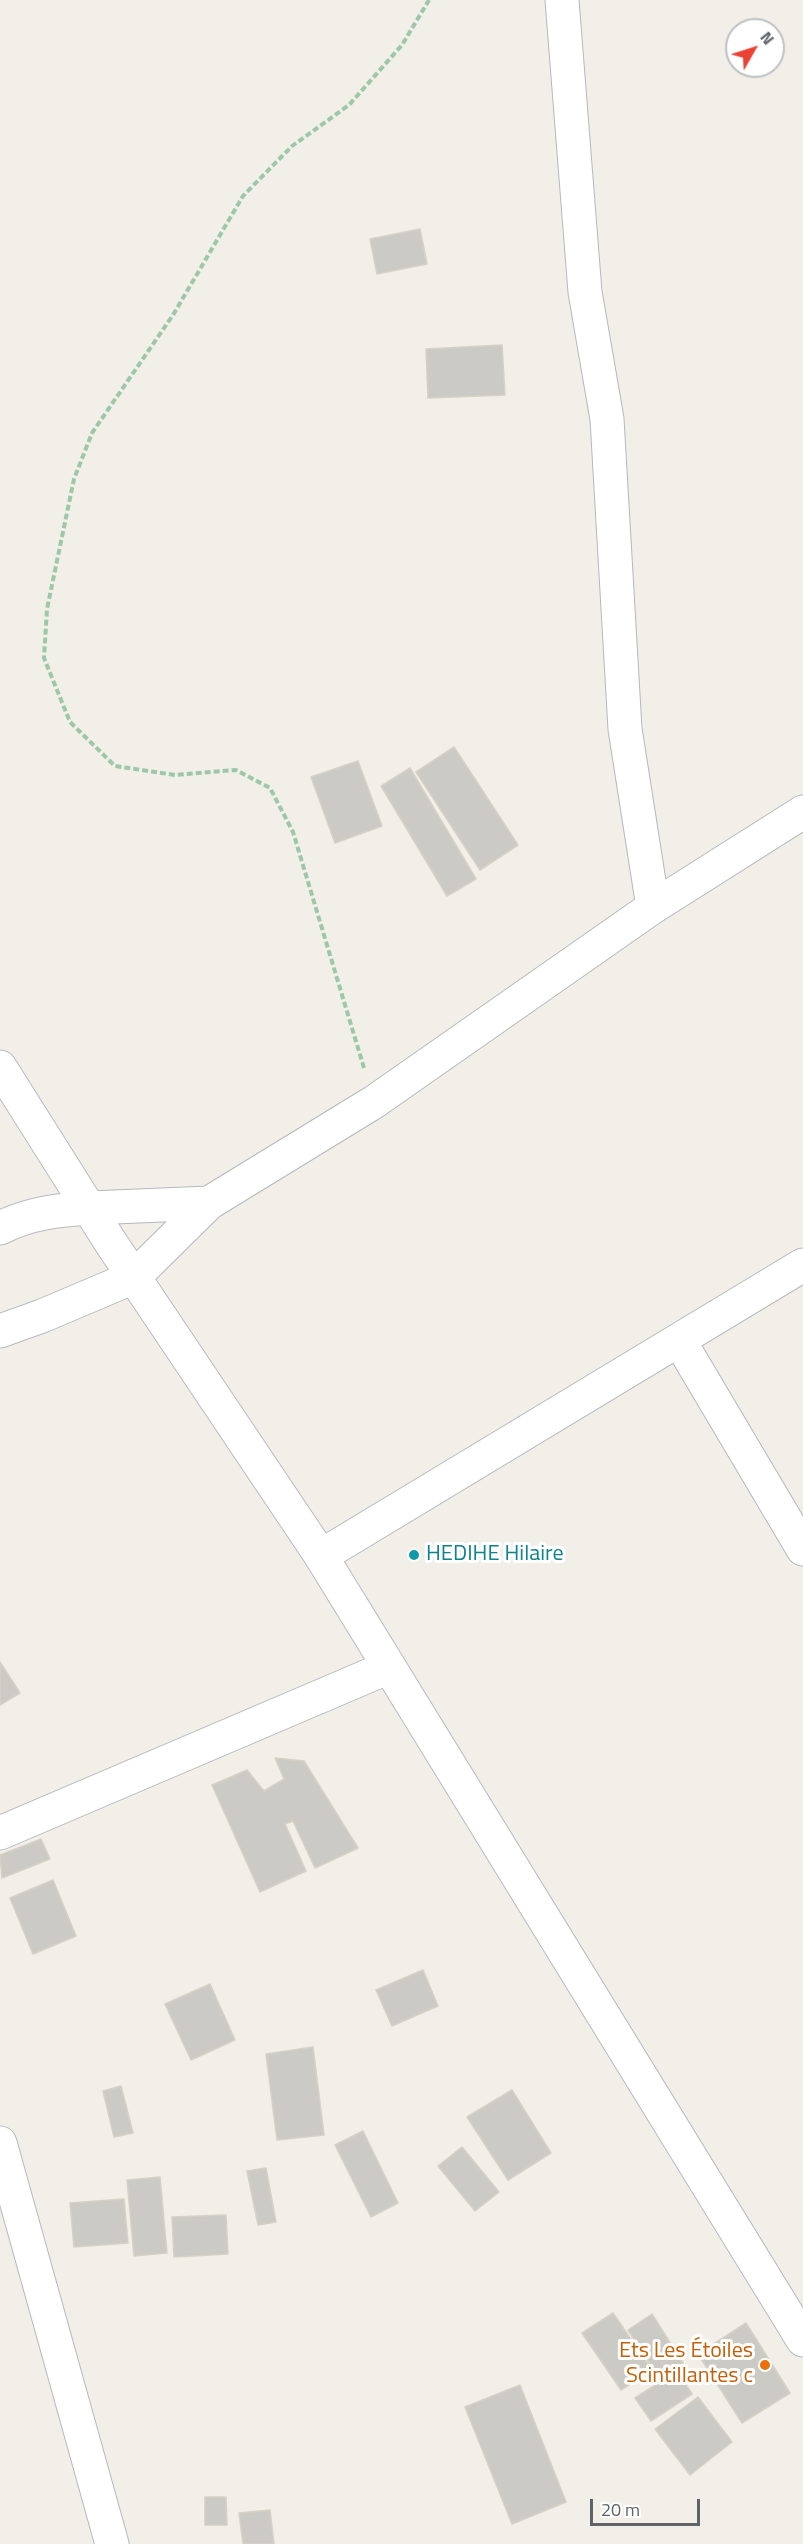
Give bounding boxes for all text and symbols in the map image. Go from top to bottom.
north arrow [725,18,785,78]
text: N [755,26,780,50]
place label: HEDIHE Hilaire [426,1542,564,1568]
marker: HEDIHE Hilaire [407,1548,421,1562]
place label: Ets Les Étoiles Scintillantes c [619,2339,753,2390]
marker: Ets Les Étoiles Scintillantes c [758,2358,772,2372]
scale bar [593,2487,702,2525]
text: 20 m [601,2496,640,2523]

